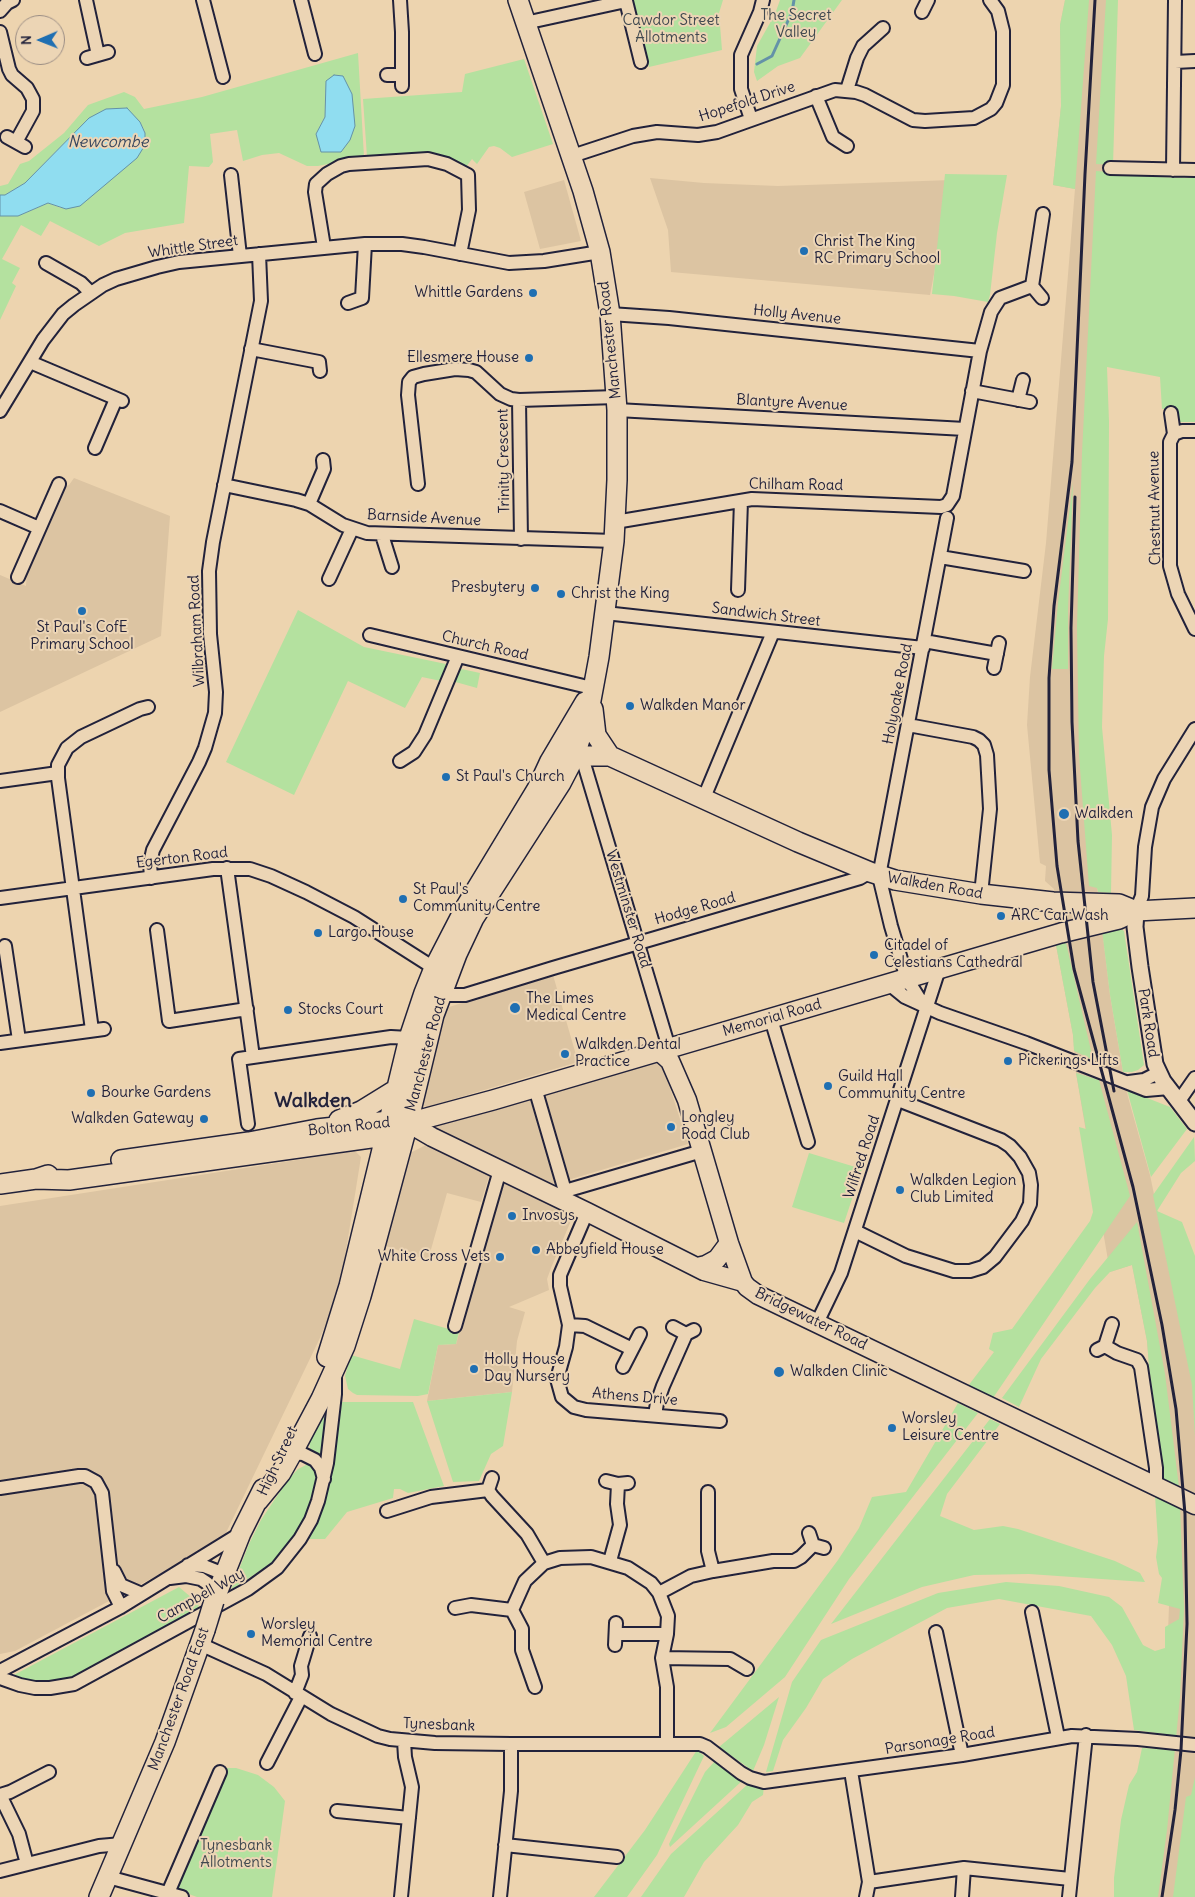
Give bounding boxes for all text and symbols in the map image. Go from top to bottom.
park label: The Secret Valley [760,7,832,42]
park label: Cawdor Street Allotments [622,12,720,47]
north arrow [15,15,65,65]
text: N [17,35,35,45]
street label: Hopefold Drive [697,78,797,126]
water label: Newcombe [68,132,148,152]
street label: Whittle Street [147,232,239,262]
place label: Christ The King RC Primary School [814,233,940,268]
marker: Christ The King RC Primary School [798,245,810,257]
street label: Manchester Road [595,280,625,400]
place label: Whittle Gardens [415,284,523,302]
marker: Whittle Gardens [527,287,539,299]
street label: Holly Avenue [752,301,842,329]
place label: Ellesmere House [407,349,519,367]
marker: Ellesmere House [523,352,535,364]
street label: Blantyre Avenue [736,391,848,415]
street label: Trinity Crescent [494,408,514,514]
street label: Chestnut Avenue [1145,450,1165,566]
street label: Chilham Road [749,475,843,495]
street label: Barnside Avenue [367,506,481,530]
street label: Wilbraham Road [185,574,209,688]
place label: Presbytery [451,579,525,597]
marker: Presbytery [529,582,541,594]
place label: Christ the King [571,585,670,603]
marker: Christ the King [555,588,567,600]
street label: Sandwich Street [711,599,821,631]
marker: St Paul's CofE Primary School [76,605,88,617]
place label: St Paul's CofE Primary School [30,619,134,654]
street label: Church Road [440,627,530,665]
street label: Holyoake Road [879,642,917,746]
place label: Walkden Manor [640,697,746,715]
marker: Walkden Manor [624,700,636,712]
place label: St Paul's Church [456,768,565,786]
marker: St Paul's Church [440,771,452,783]
place label: Walkden [1075,805,1133,823]
marker: Walkden [1057,807,1071,821]
street label: Egerton Road [135,843,229,873]
street label: Westminster Road [601,848,655,970]
street label: Walkden Road [886,869,984,903]
place label: St Paul's Community Centre [413,881,540,916]
street label: Hodge Road [653,889,737,929]
marker: St Paul's Community Centre [397,893,409,905]
place label: ARC Car Wash [1011,907,1109,925]
marker: ARC Car Wash [995,910,1007,922]
place label: Largo House [328,924,414,942]
marker: Largo House [312,927,324,939]
place label: Citadel of Celestians Cathedral [884,937,1023,972]
marker: Citadel of Celestians Cathedral [868,949,880,961]
street label: Park Road [1134,987,1162,1059]
place label: The Limes Medical Centre [526,990,626,1025]
street label: Manchester Road [402,995,450,1113]
street label: Memorial Road [721,995,823,1041]
place label: Stocks Court [298,1001,383,1019]
marker: The Limes Medical Centre [508,1001,522,1015]
marker: Stocks Court [282,1004,294,1016]
place label: Walkden Dental Practice [575,1036,681,1071]
marker: Walkden Dental Practice [559,1048,571,1060]
place label: Pickerings Lifts [1018,1052,1119,1070]
marker: Pickerings Lifts [1002,1055,1014,1067]
place label: Guild Hall Community Centre [838,1068,965,1103]
marker: Guild Hall Community Centre [822,1080,834,1092]
place label: Bourke Gardens [101,1084,211,1102]
marker: Bourke Gardens [85,1087,97,1099]
district label: Walkden [274,1089,352,1113]
place label: Longley Road Club [681,1109,750,1144]
place label: Walkden Gateway [71,1110,194,1128]
marker: Walkden Gateway [198,1113,210,1125]
street label: Wilfred Road [840,1113,884,1201]
street label: Bolton Road [307,1114,391,1140]
marker: Longley Road Club [665,1121,677,1133]
place label: Walkden Legion Club Limited [910,1172,1016,1207]
marker: Walkden Legion Club Limited [894,1184,906,1196]
place label: Invosys [522,1207,575,1225]
marker: Invosys [506,1210,518,1222]
place label: Abbeyfield House [546,1241,664,1259]
marker: Abbeyfield House [530,1244,542,1256]
place label: White Cross Vets [378,1248,490,1266]
marker: White Cross Vets [494,1251,506,1263]
street label: Bridgewater Road [752,1284,870,1354]
place label: Holly House Day Nursery [484,1351,570,1386]
marker: Holly House Day Nursery [468,1363,480,1375]
place label: Walkden Clinic [790,1363,888,1381]
marker: Walkden Clinic [772,1365,786,1379]
street label: Athens Drive [591,1384,679,1410]
place label: Worsley Leisure Centre [902,1410,999,1445]
marker: Worsley Leisure Centre [886,1422,898,1434]
street label: High Street [254,1423,302,1499]
street label: Campbell Way [154,1565,248,1627]
place label: Worsley Memorial Centre [261,1616,373,1651]
street label: Manchester Road East [145,1625,213,1773]
marker: Worsley Memorial Centre [245,1628,257,1640]
street label: Tynesbank [403,1715,475,1735]
street label: Parsonage Road [884,1723,996,1759]
park label: Tynesbank Allotments [200,1837,272,1872]

